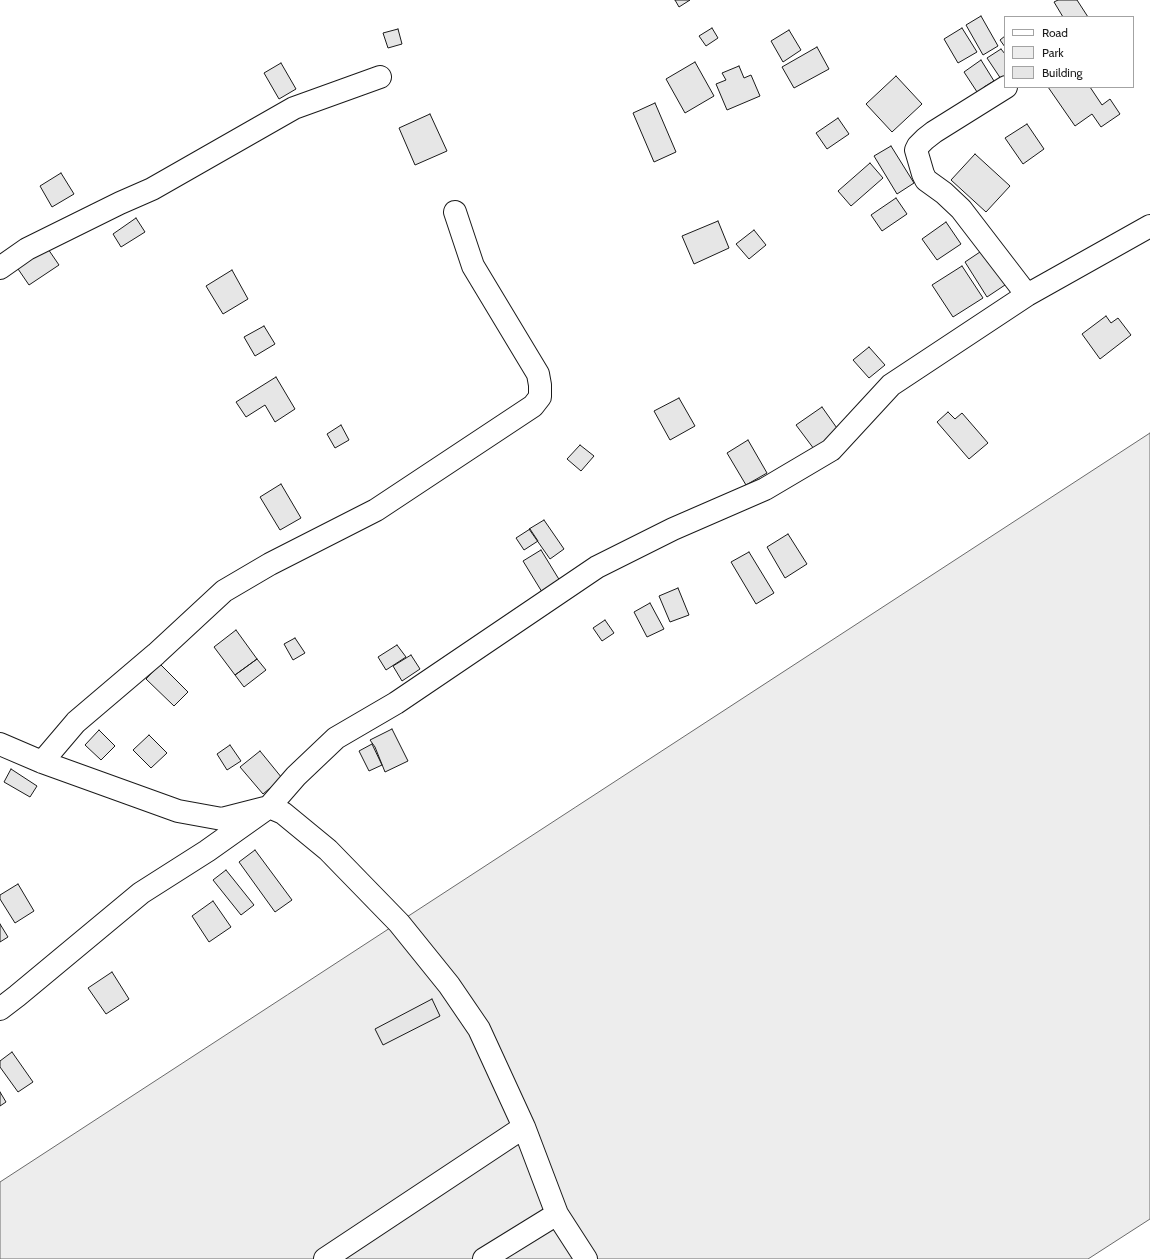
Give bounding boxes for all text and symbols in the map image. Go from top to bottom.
legend [1004,16,1134,88]
text: Road [1042,25,1068,40]
text: Park [1042,45,1064,60]
text: Building [1042,65,1083,80]

